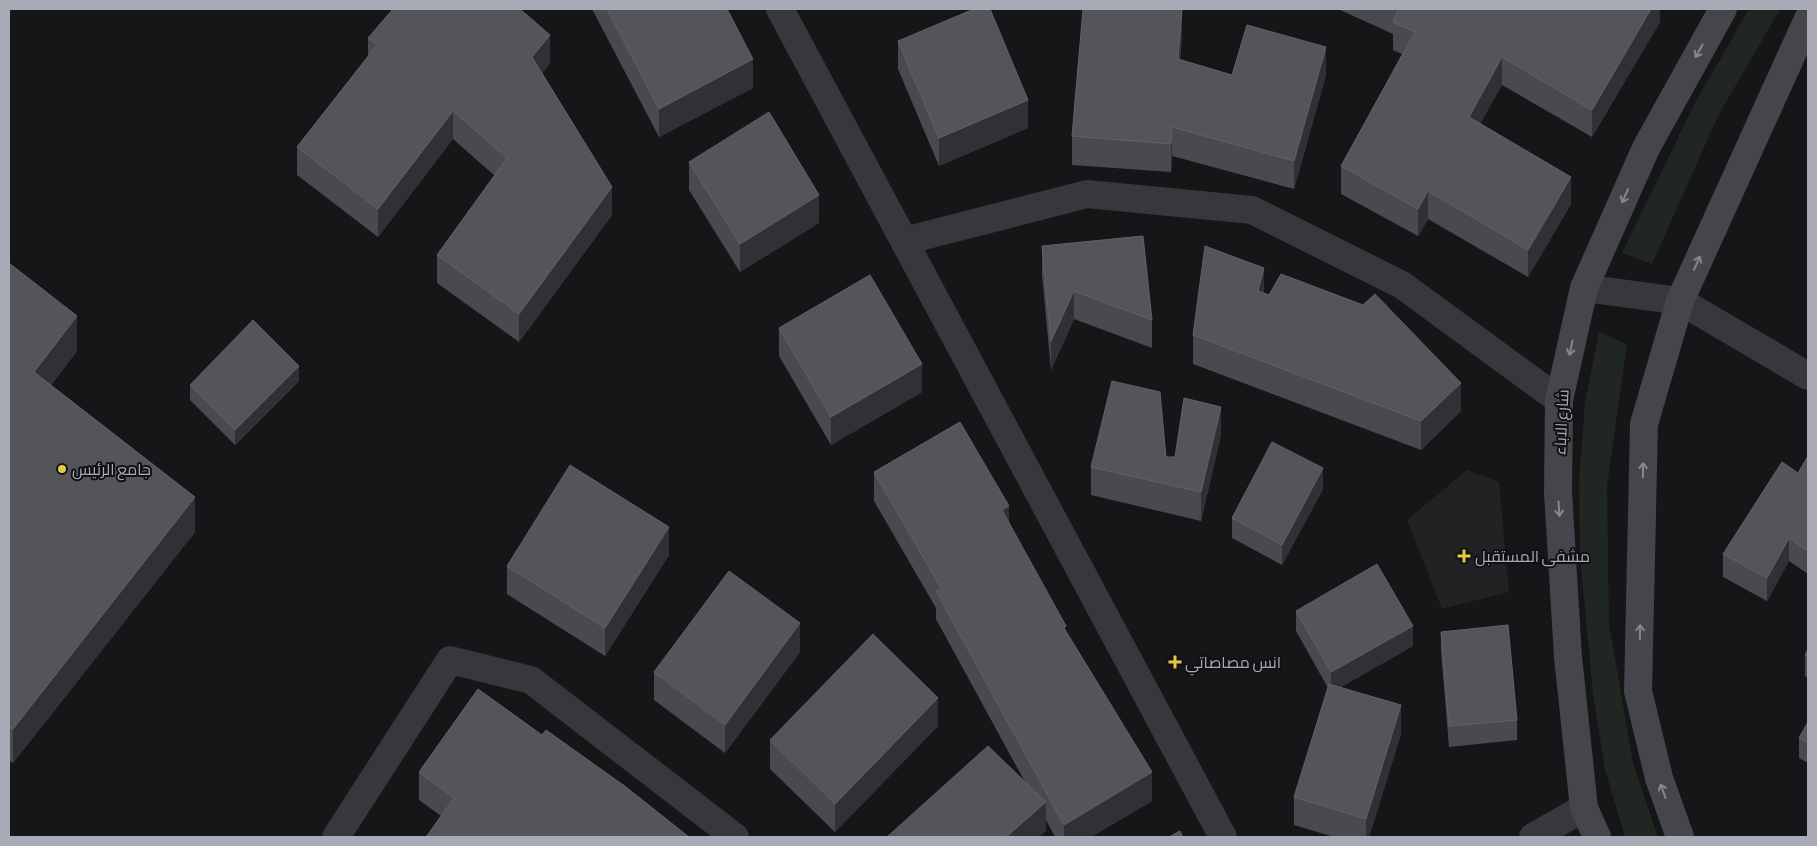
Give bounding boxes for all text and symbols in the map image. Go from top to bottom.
one-way arrow [1694,44,1704,58]
one-way arrow [1619,188,1629,203]
one-way arrow [1693,256,1702,271]
one-way arrow [1566,340,1575,356]
street label: شارع الاباء [1551,389,1575,456]
place label: جامع الرئيس [72,461,151,481]
one-way arrow [1639,462,1648,478]
marker: جامع الرئيس [56,463,68,475]
one-way arrow [1555,501,1564,517]
place label: مشفى المستقبل [1475,548,1590,567]
marker: مشفى المستقبل [1457,549,1471,563]
one-way arrow [1635,624,1645,640]
place label: انس مصاصاتي [1185,654,1281,676]
marker: انس مصاصاتي [1169,656,1181,668]
one-way arrow [1658,784,1667,800]

